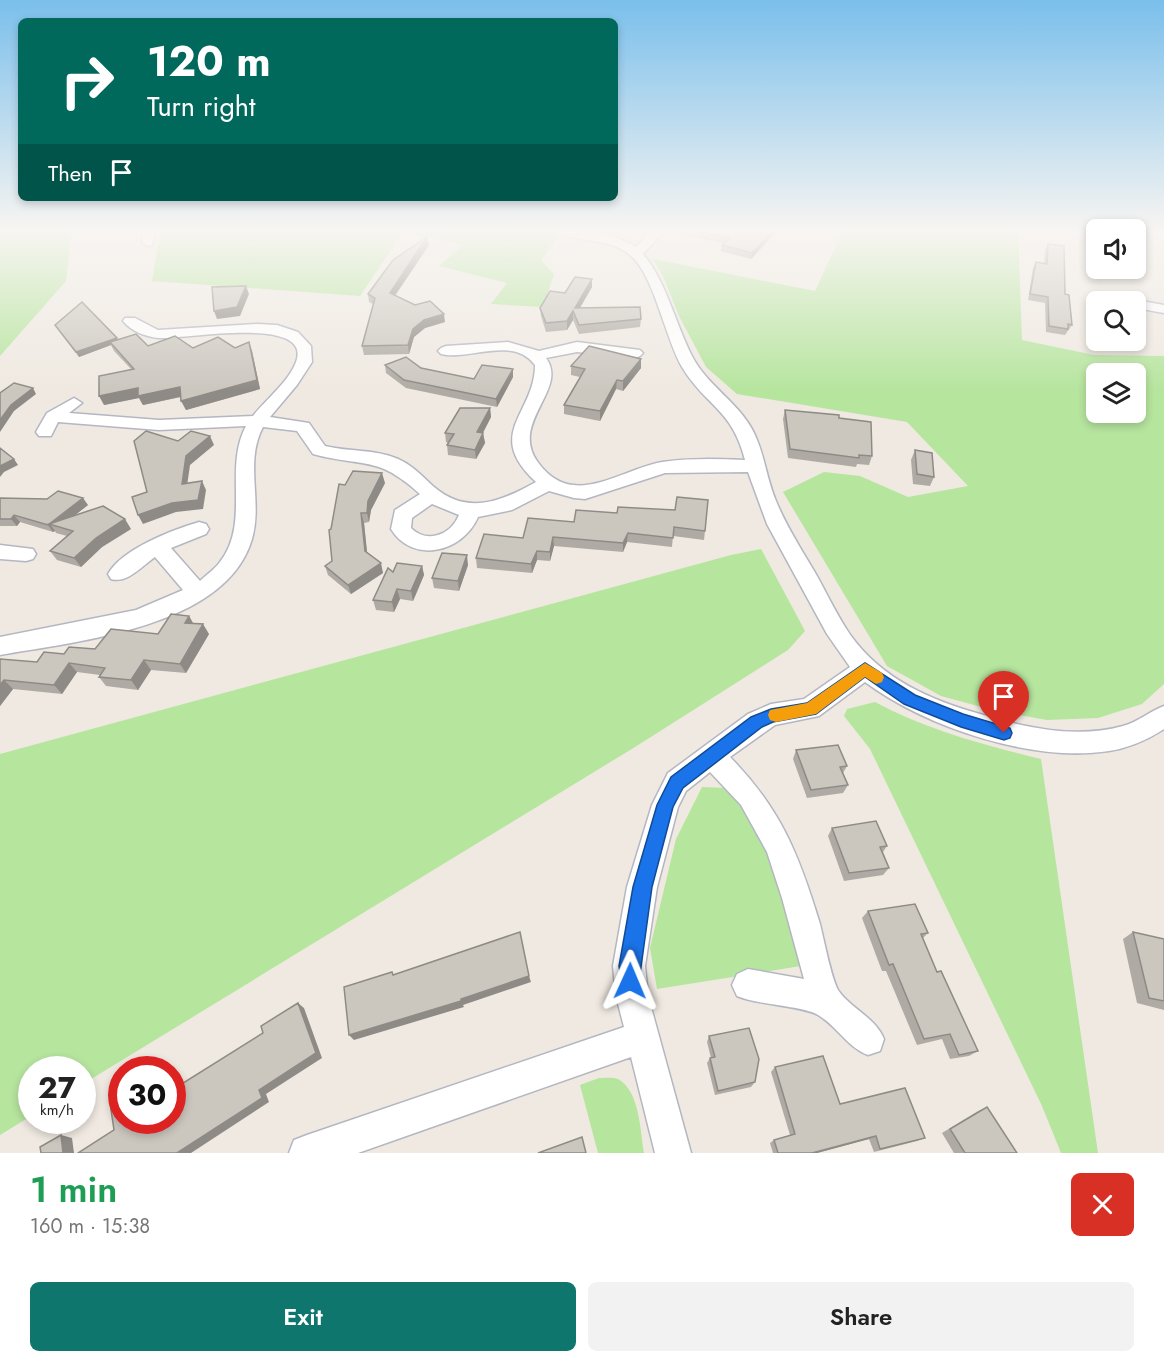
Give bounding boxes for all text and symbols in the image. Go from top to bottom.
text: 120 m [147,31,271,92]
icon: right [48,42,126,120]
text: Turn right [147,87,255,126]
icon: arrive [105,156,138,189]
text: Then [48,157,93,189]
map controls [1086,219,1146,423]
button: sound [1086,219,1146,279]
button: search [1086,291,1146,351]
button: layers [1086,363,1146,423]
pin [978,671,1029,733]
icon: arrive [987,680,1020,713]
position arrow [598,949,662,1013]
speed limit sign: 30 [108,1056,186,1134]
text: 27 [38,1066,76,1109]
text: km/h [40,1099,74,1121]
text: 1 min [30,1163,117,1215]
button: close [1071,1173,1134,1236]
text: 160 m · 15:38 [30,1212,150,1241]
button: Exit [30,1282,576,1351]
button: Share [588,1282,1134,1351]

